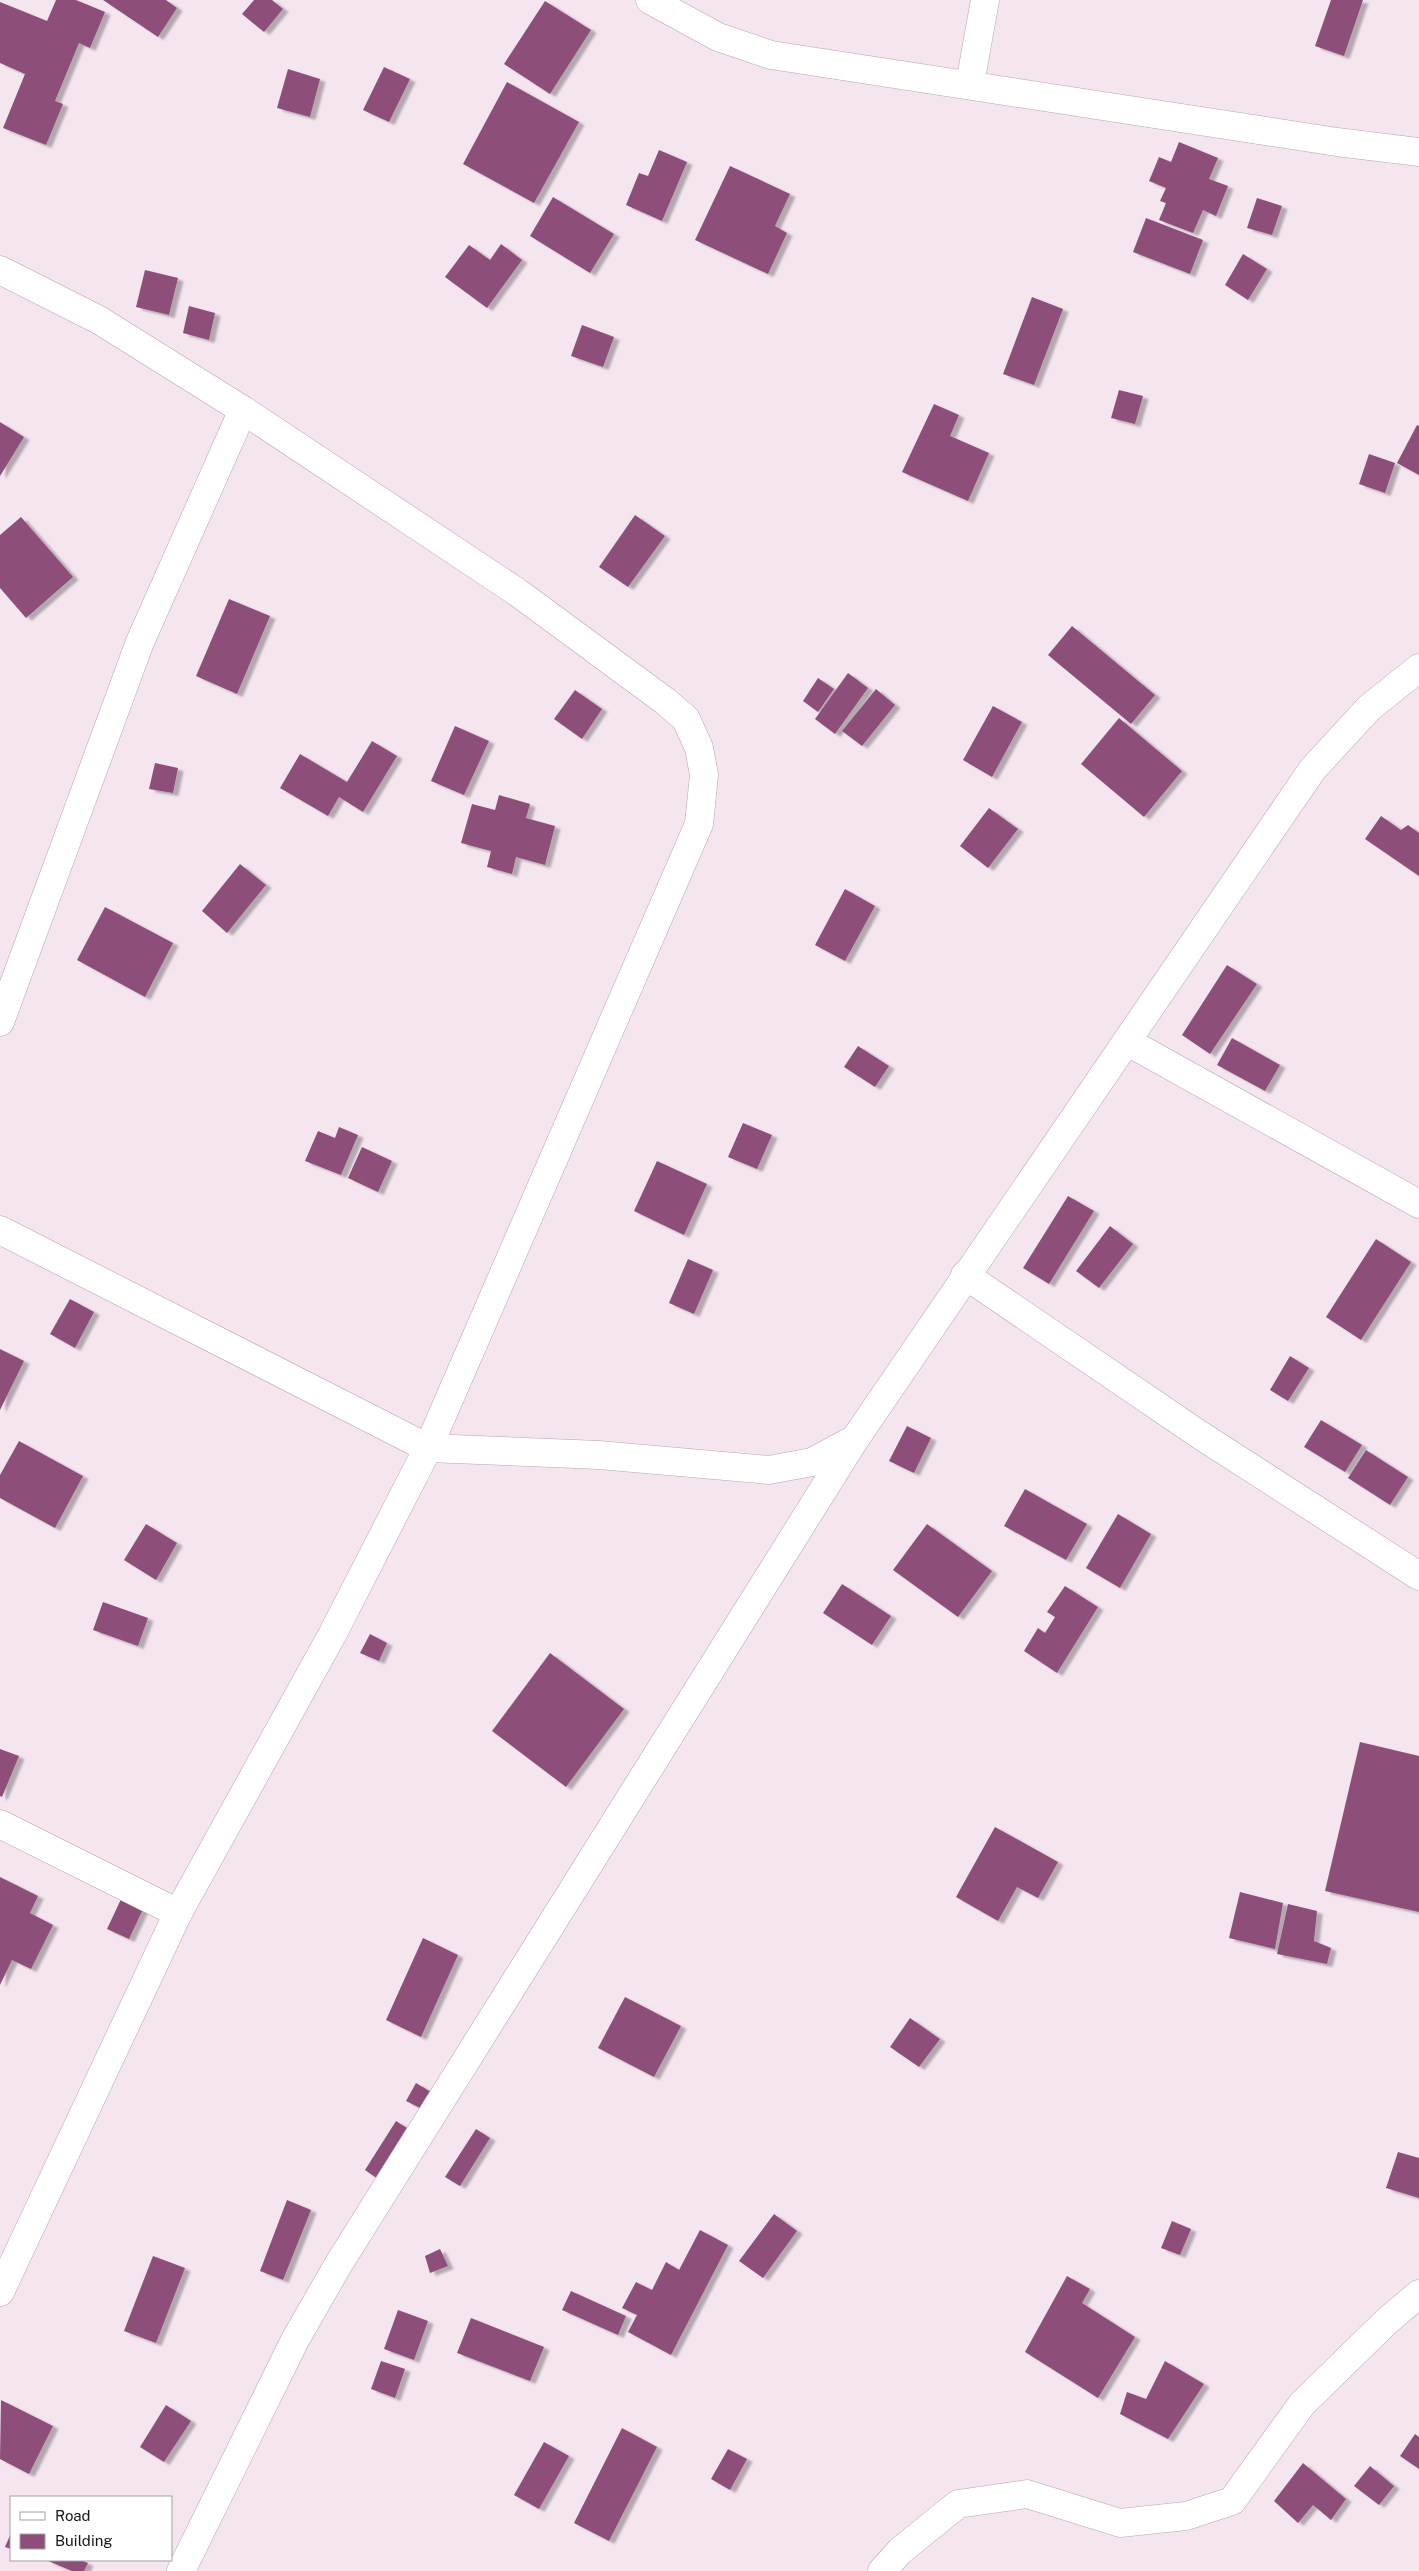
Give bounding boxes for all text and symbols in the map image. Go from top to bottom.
legend [10,2496,172,2561]
text: Road [55,2507,91,2524]
text: Building [55,2532,113,2549]

